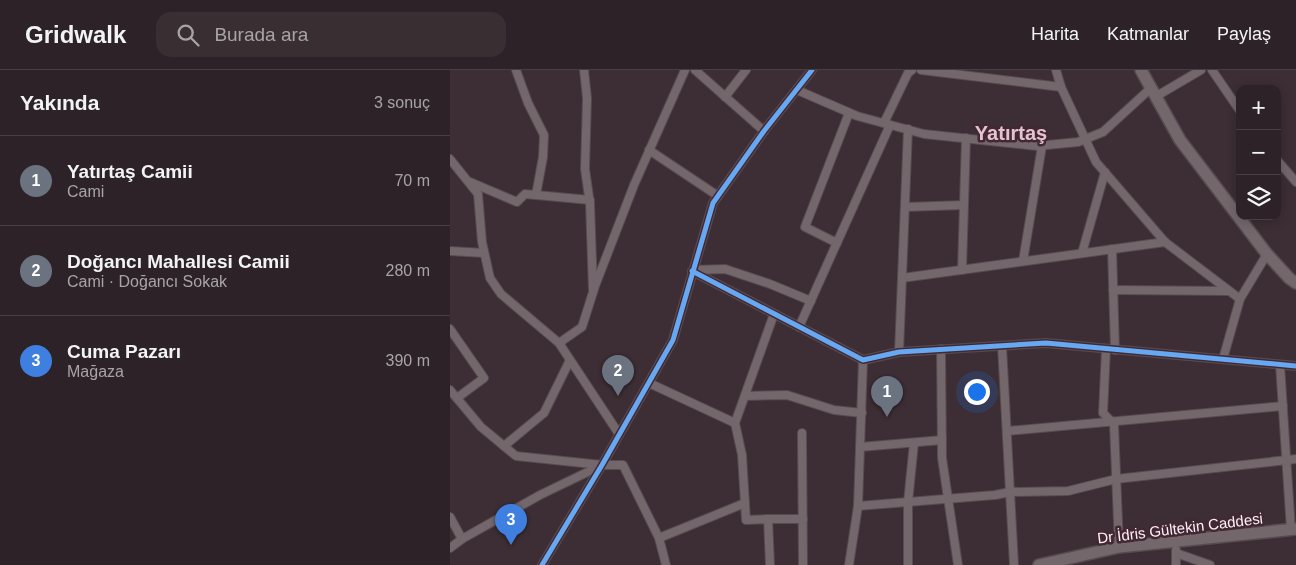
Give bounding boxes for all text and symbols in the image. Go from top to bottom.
search box [156,12,506,57]
text: Gridwalk [25,21,126,48]
icon: search [174,21,202,49]
text: Burada ara [214,24,308,45]
text: Harita [1031,24,1079,44]
text: Katmanlar [1107,24,1189,44]
text: Paylaş [1217,24,1271,44]
map controls [1236,85,1281,220]
button: + [1236,85,1281,130]
text: Yakında [20,91,99,114]
text: 3 sonuç [374,94,430,111]
district label: Yatırtaş [975,122,1047,144]
button: − [1236,130,1281,175]
text: Yatırtaş Camii [67,161,193,182]
text: 1 [32,172,40,189]
text: 70 m [394,172,430,189]
button: layers [1236,175,1281,220]
text: Cami [67,183,104,200]
text: Doğancı Mahallesi Camii [67,251,290,272]
text: 2 [32,262,40,279]
text: 280 m [386,262,430,279]
text: Cami · Doğancı Sokak [67,273,227,290]
text: Cuma Pazarı [67,341,181,362]
text: 3 [32,352,40,369]
text: 390 m [386,352,430,369]
pin: 2 [602,355,634,396]
text: Mağaza [67,363,124,380]
pin: 1 [871,376,903,417]
your location [964,379,990,405]
pin: 3 [495,504,527,545]
street label: Dr İdris Gültekin Caddesi [1096,509,1264,547]

